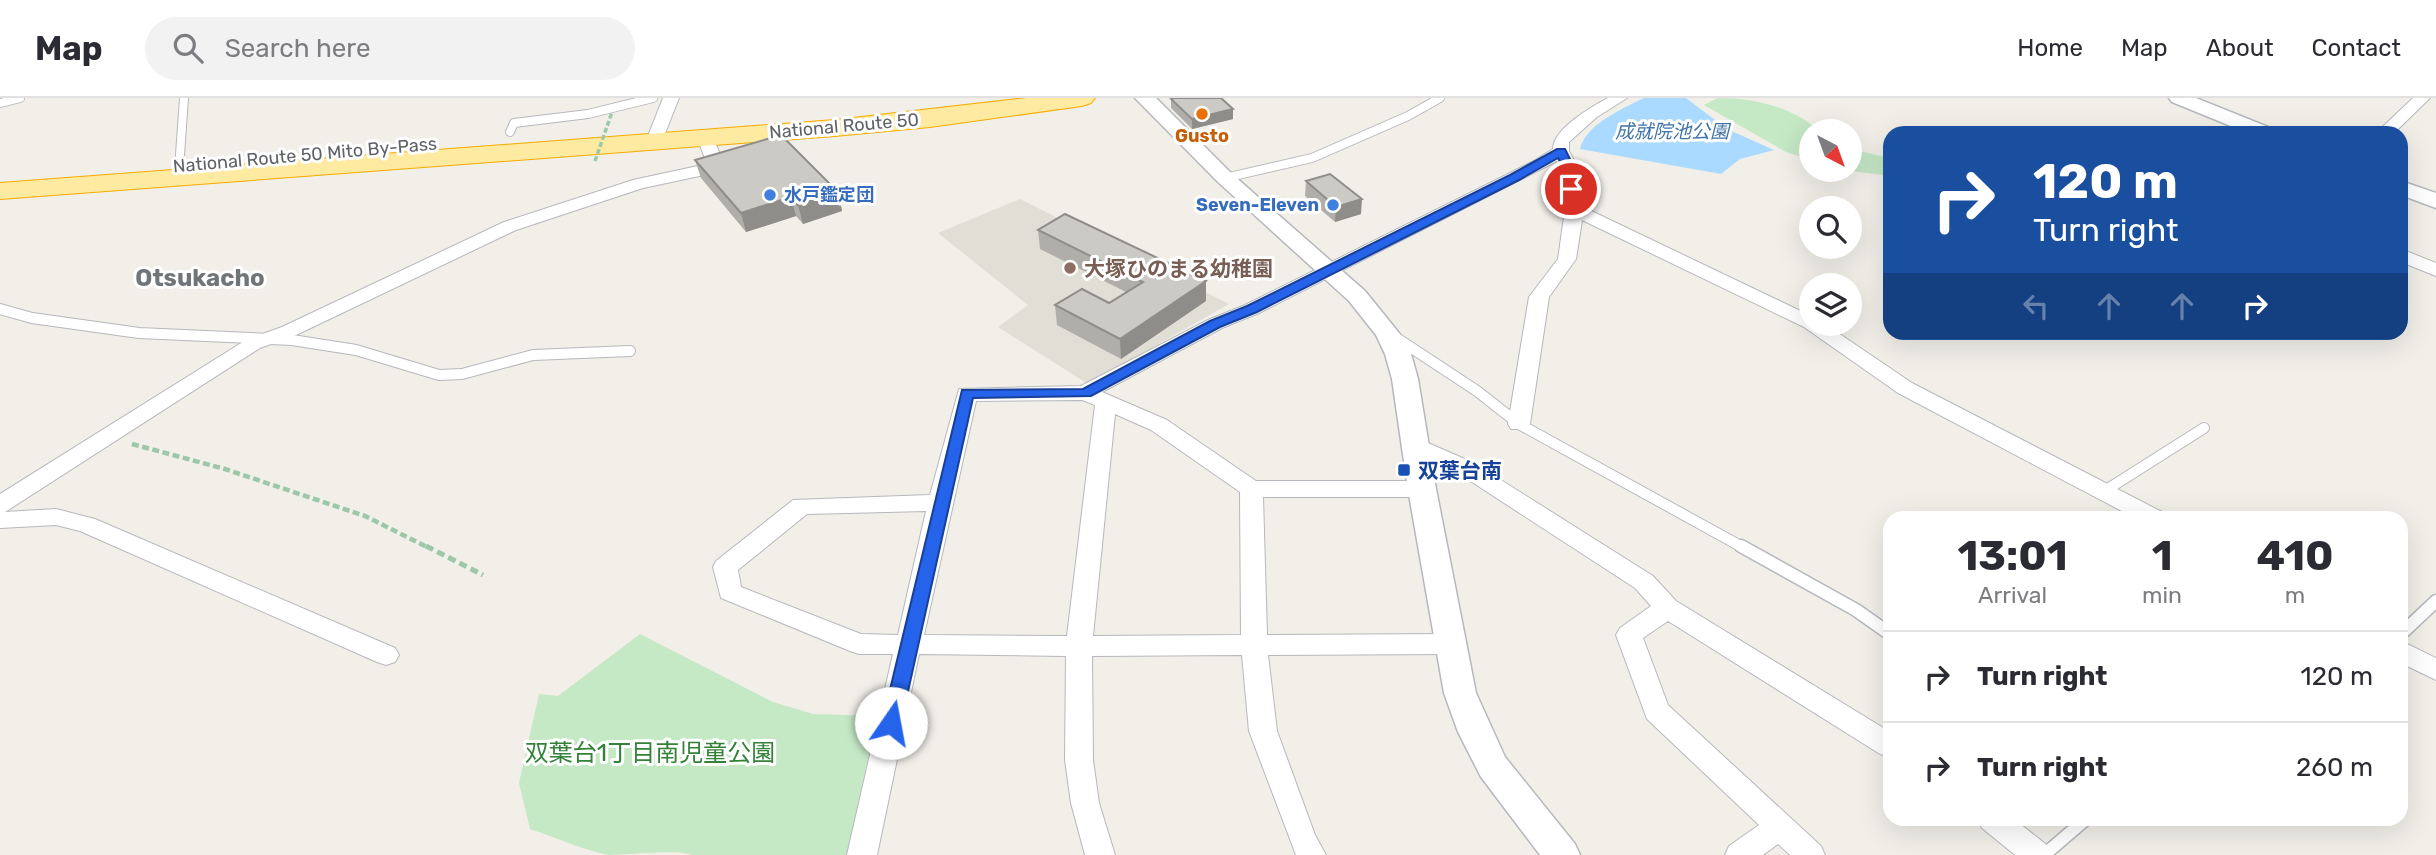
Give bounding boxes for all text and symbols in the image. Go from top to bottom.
search box [145,17,635,80]
text: Map [35,29,103,68]
icon: search [169,29,207,67]
text: Search here [225,33,370,64]
text: Home [2017,34,2083,62]
text: Map [2121,34,2168,62]
text: About [2206,34,2274,62]
text: Contact [2312,34,2401,62]
marker: Gusto [1194,106,1210,122]
street label: National Route 50 [768,108,920,144]
north arrow [1799,119,1862,182]
map controls [1799,119,1862,336]
water label: 成就院池公園 [1615,120,1732,143]
place label: Gusto [1175,125,1229,147]
street label: National Route 50 Mito By-Pass [172,132,438,178]
text: 120 m [2033,152,2178,210]
icon: right [1918,154,2009,245]
pin [1541,159,1601,219]
icon: arrive [1552,170,1590,208]
place label: 水戸鑑定団 [784,184,874,206]
marker: 水戸鑑定団 [762,187,778,203]
place label: Seven-Eleven [1196,194,1319,216]
button: search [1799,196,1862,259]
marker: Seven-Eleven [1325,197,1341,213]
text: Turn right [2033,211,2178,249]
place label: 大塚ひのまる幼稚園 [1084,256,1273,281]
marker: 大塚ひのまる幼稚園 [1062,260,1078,276]
district label: Otsukacho [135,264,265,292]
button: layers [1799,273,1862,336]
icon: left [2017,287,2055,325]
icon: ahead [2090,287,2128,325]
icon: ahead [2163,287,2201,325]
icon: right [2236,287,2274,325]
place label: 双葉台南 [1418,458,1502,483]
marker: 双葉台南 [1396,462,1412,478]
text: 13:01 [1957,531,2068,581]
text: 1 [2152,531,2173,581]
text: 410 [2256,531,2334,581]
text: Arrival [1978,581,2047,609]
text: min [2142,581,2182,609]
text: m [2285,581,2305,609]
icon: right [1918,658,1956,696]
text: Turn right [1977,661,2107,692]
text: 120 m [2301,661,2373,692]
position arrow [854,686,928,760]
park label: 双葉台1丁目南児童公園 [525,739,775,767]
icon: right [1918,749,1956,787]
text: Turn right [1977,752,2107,783]
text: 260 m [2296,752,2373,783]

